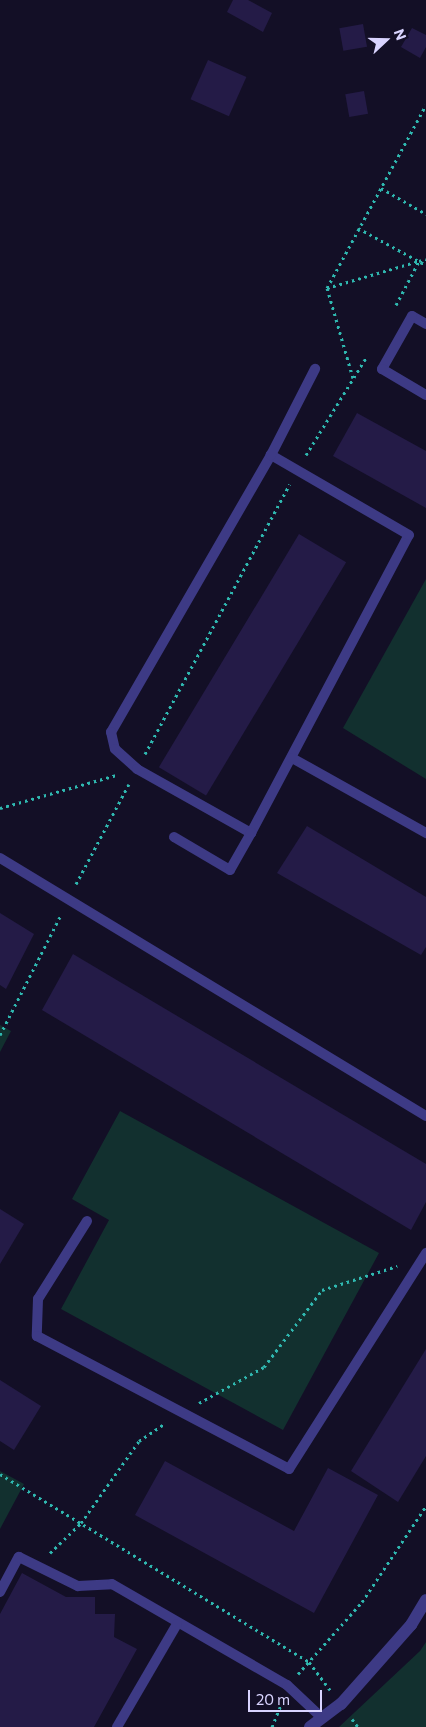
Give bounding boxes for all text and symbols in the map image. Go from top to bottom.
north arrow [361,15,411,65]
text: N [391,26,410,42]
scale bar [251,1680,325,1712]
text: 20 m [256,1690,290,1708]

